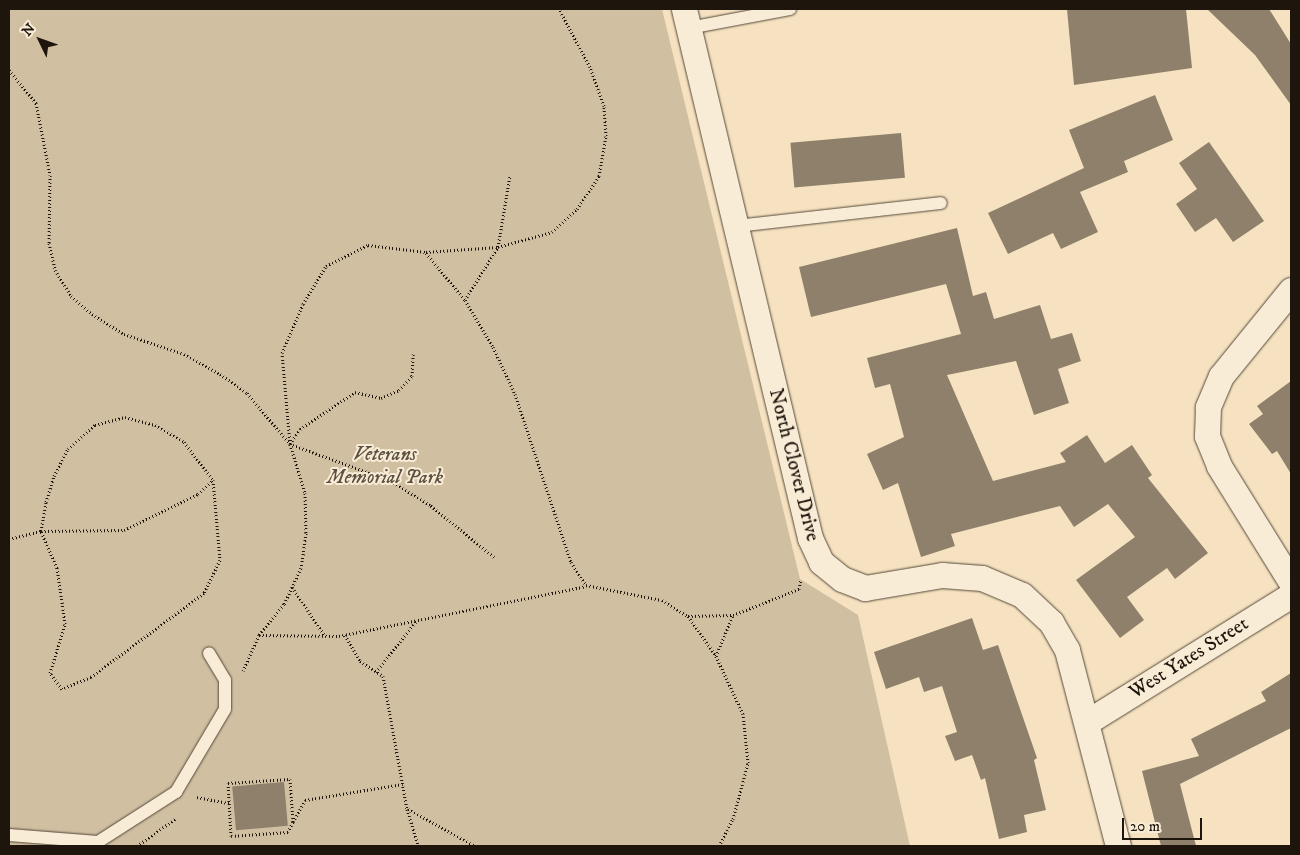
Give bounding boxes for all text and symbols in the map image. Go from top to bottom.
north arrow [15,15,65,65]
text: N [18,20,39,40]
street label: North Clover Drive [763,386,825,544]
park label: Veterans Memorial Park [327,443,443,490]
street label: West Yates Street [1125,612,1253,704]
scale bar [1125,808,1205,840]
text: 20 m [1130,817,1160,836]

